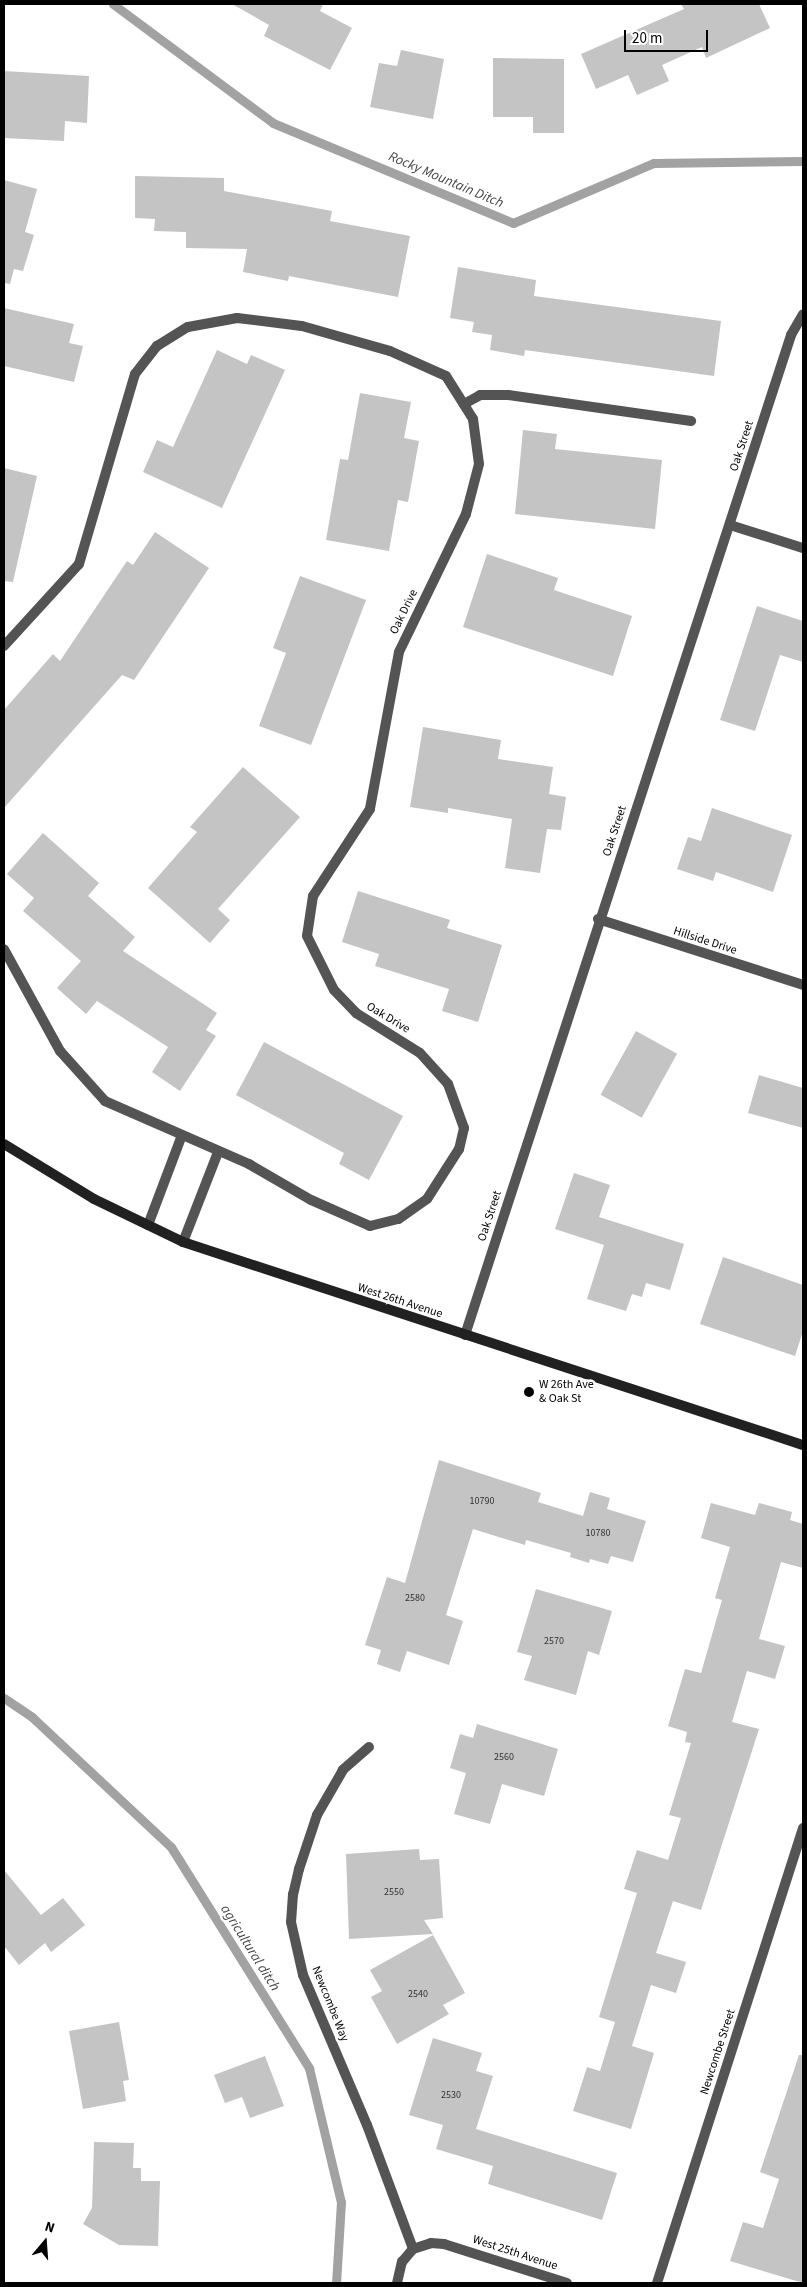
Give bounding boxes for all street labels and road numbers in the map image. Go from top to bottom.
street label: Oak Street [727,419,757,473]
street label: Oak Drive [387,587,421,637]
street label: Oak Street [600,804,630,858]
street label: Hillside Drive [671,924,739,958]
street label: Oak Drive [364,999,412,1037]
street label: Oak Street [475,1189,505,1243]
street label: West 26th Avenue [356,1280,444,1322]
street label: Newcombe Way [308,1964,352,2044]
street label: Newcombe Street [697,2007,739,2097]
street label: West 25th Avenue [471,2232,559,2274]

